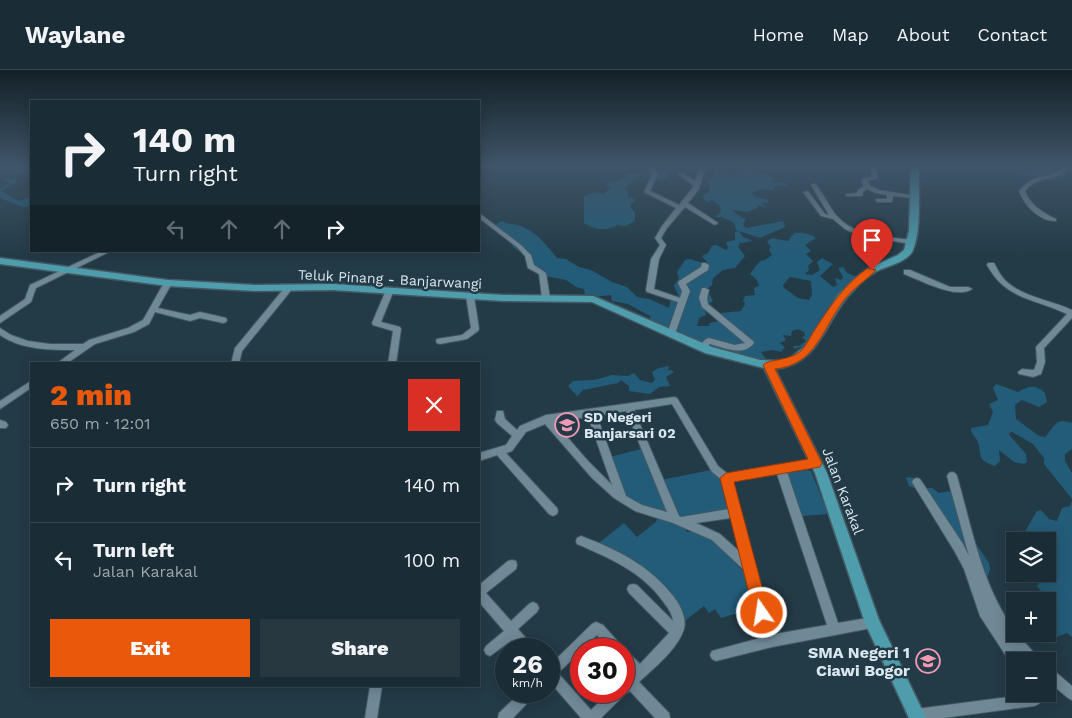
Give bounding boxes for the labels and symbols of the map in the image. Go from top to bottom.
pin [851,219,893,270]
street label: Teluk Pinang - Banjarwangi [298,266,482,292]
place label: SD Negeri Banjarsari 02 [584,409,675,441]
school or university icon: SD Negeri Banjarsari 02 [554,412,580,438]
street label: Jalan Karakal [819,445,867,537]
position arrow [735,586,787,638]
speed limit sign: 30 [570,638,635,703]
place label: SMA Negeri 1 Ciawi Bogor [808,643,910,680]
school or university icon: SMA Negeri 1 Ciawi Bogor [915,648,941,674]

